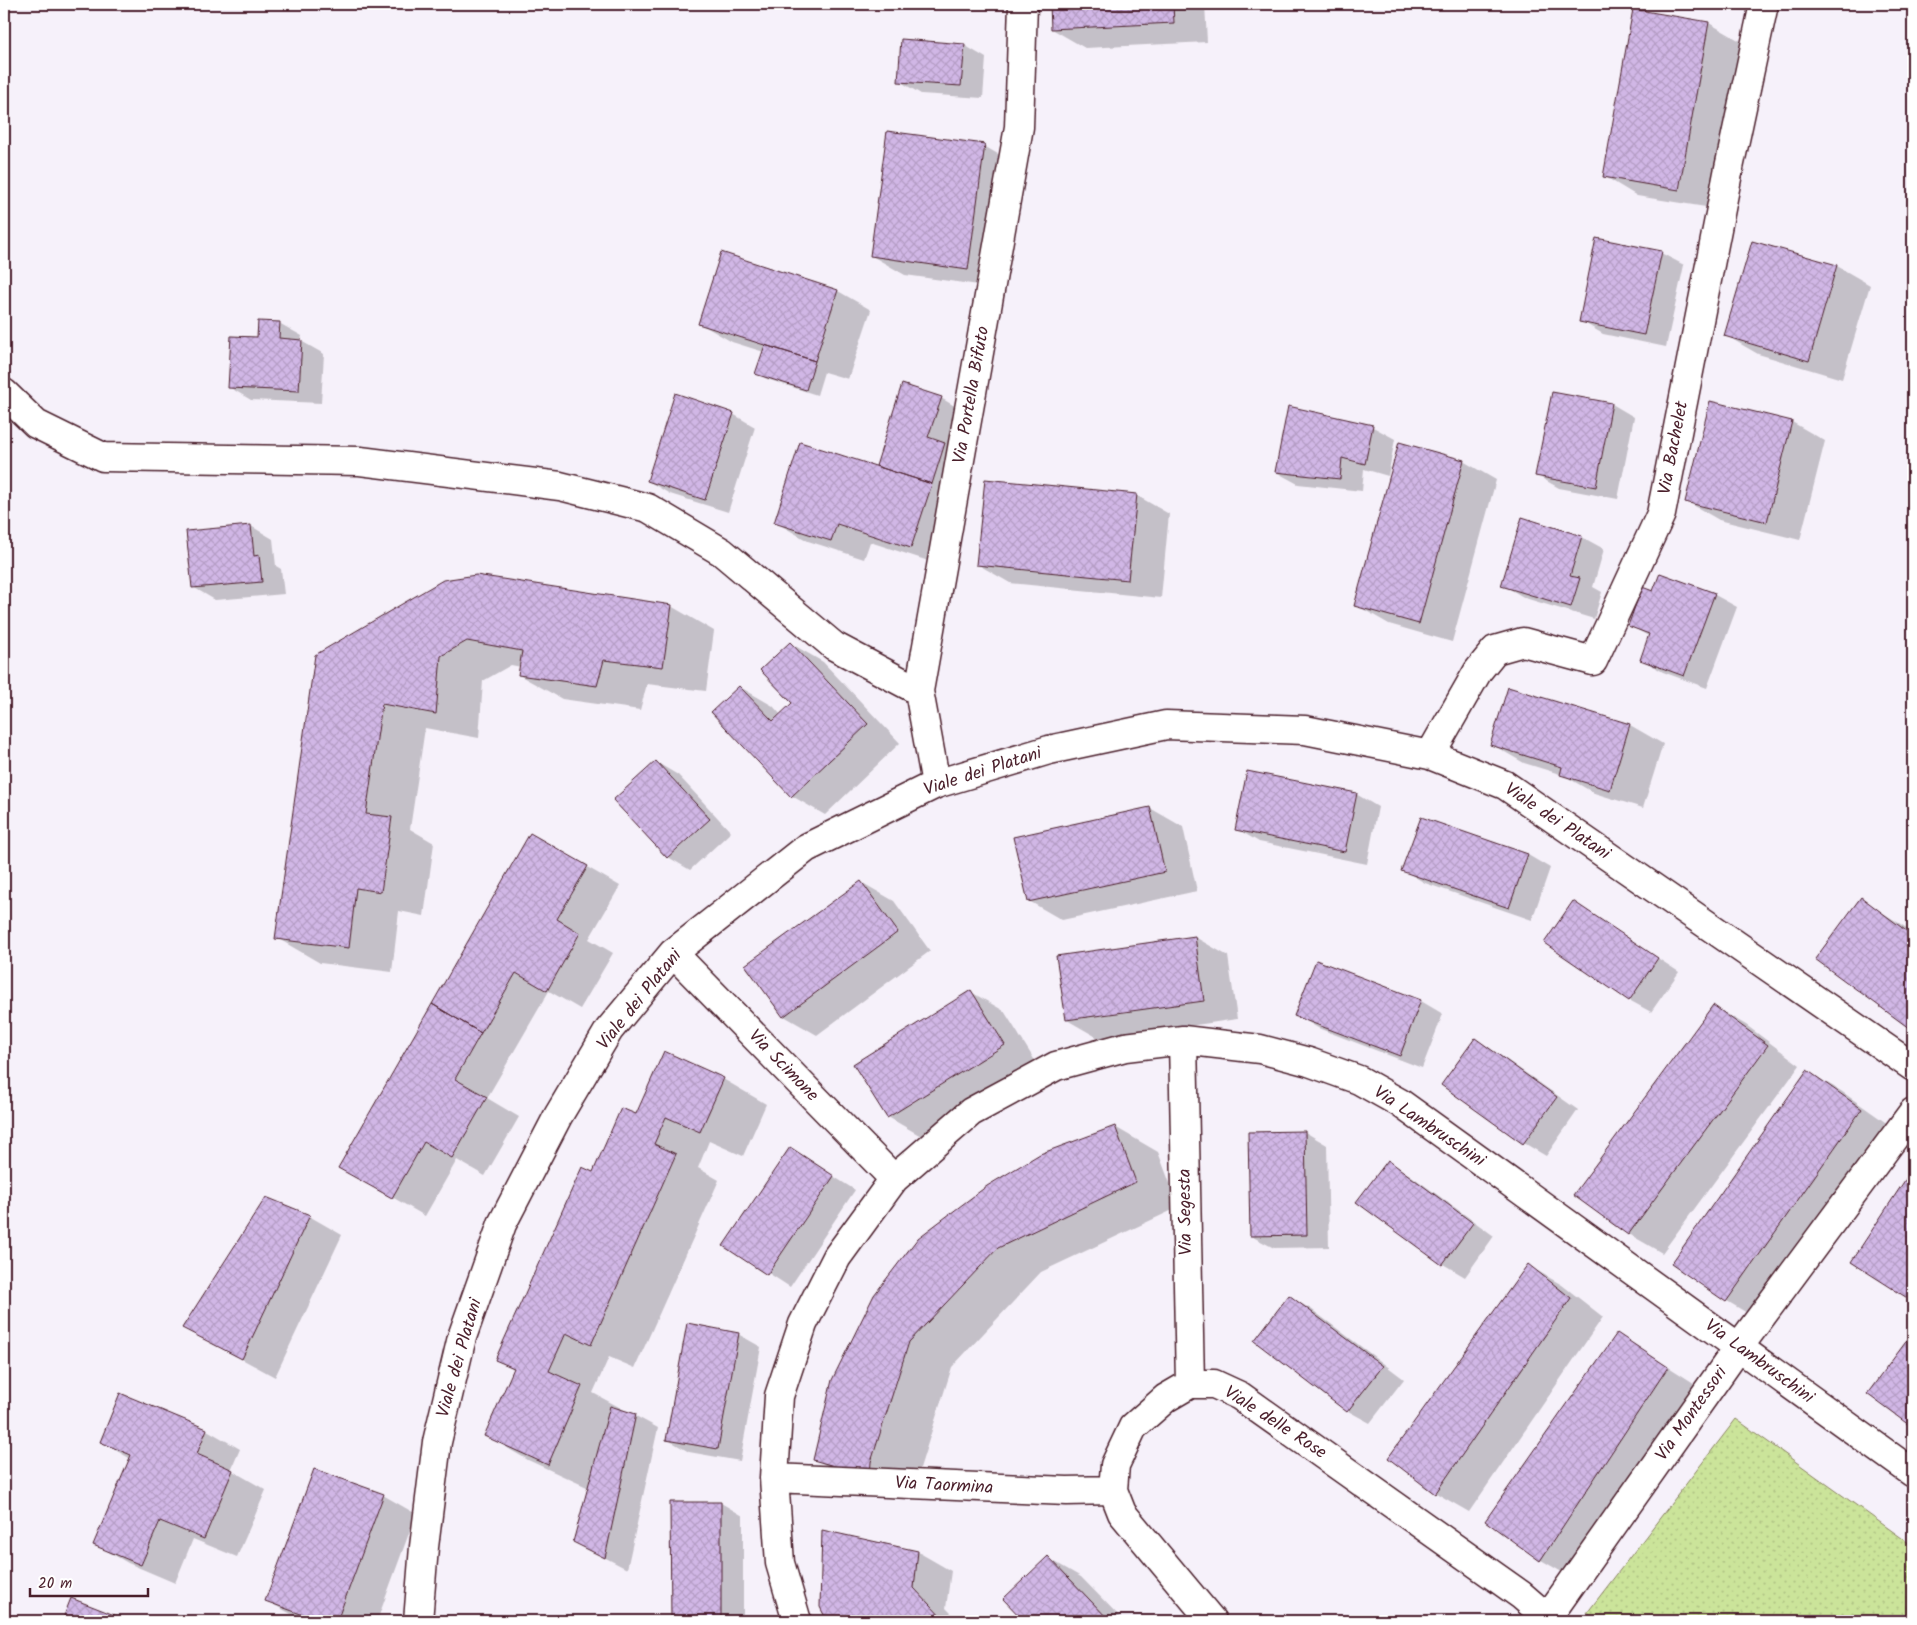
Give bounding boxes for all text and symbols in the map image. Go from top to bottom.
street label: Via Portella Bifuto [946,324,998,466]
street label: Via Bachelet [1651,398,1697,497]
street label: Viale dei Platani [920,739,1046,805]
street label: Viale dei Platani [1498,776,1616,869]
street label: Viale dei Platani [590,943,690,1057]
street label: Via Scimone [741,1023,825,1109]
street label: Via Lambruschini [1367,1079,1491,1176]
street label: Via Segesta [1171,1168,1201,1256]
street label: Viale dei Platani [429,1294,491,1421]
street label: Via Lambruschini [1698,1312,1821,1412]
street label: Via Montessori [1648,1360,1736,1467]
street label: Viale delle Rose [1218,1379,1332,1467]
street label: Via Taormina [894,1469,994,1503]
scale bar [30,1565,148,1597]
text: 20 m [38,1572,72,1596]

